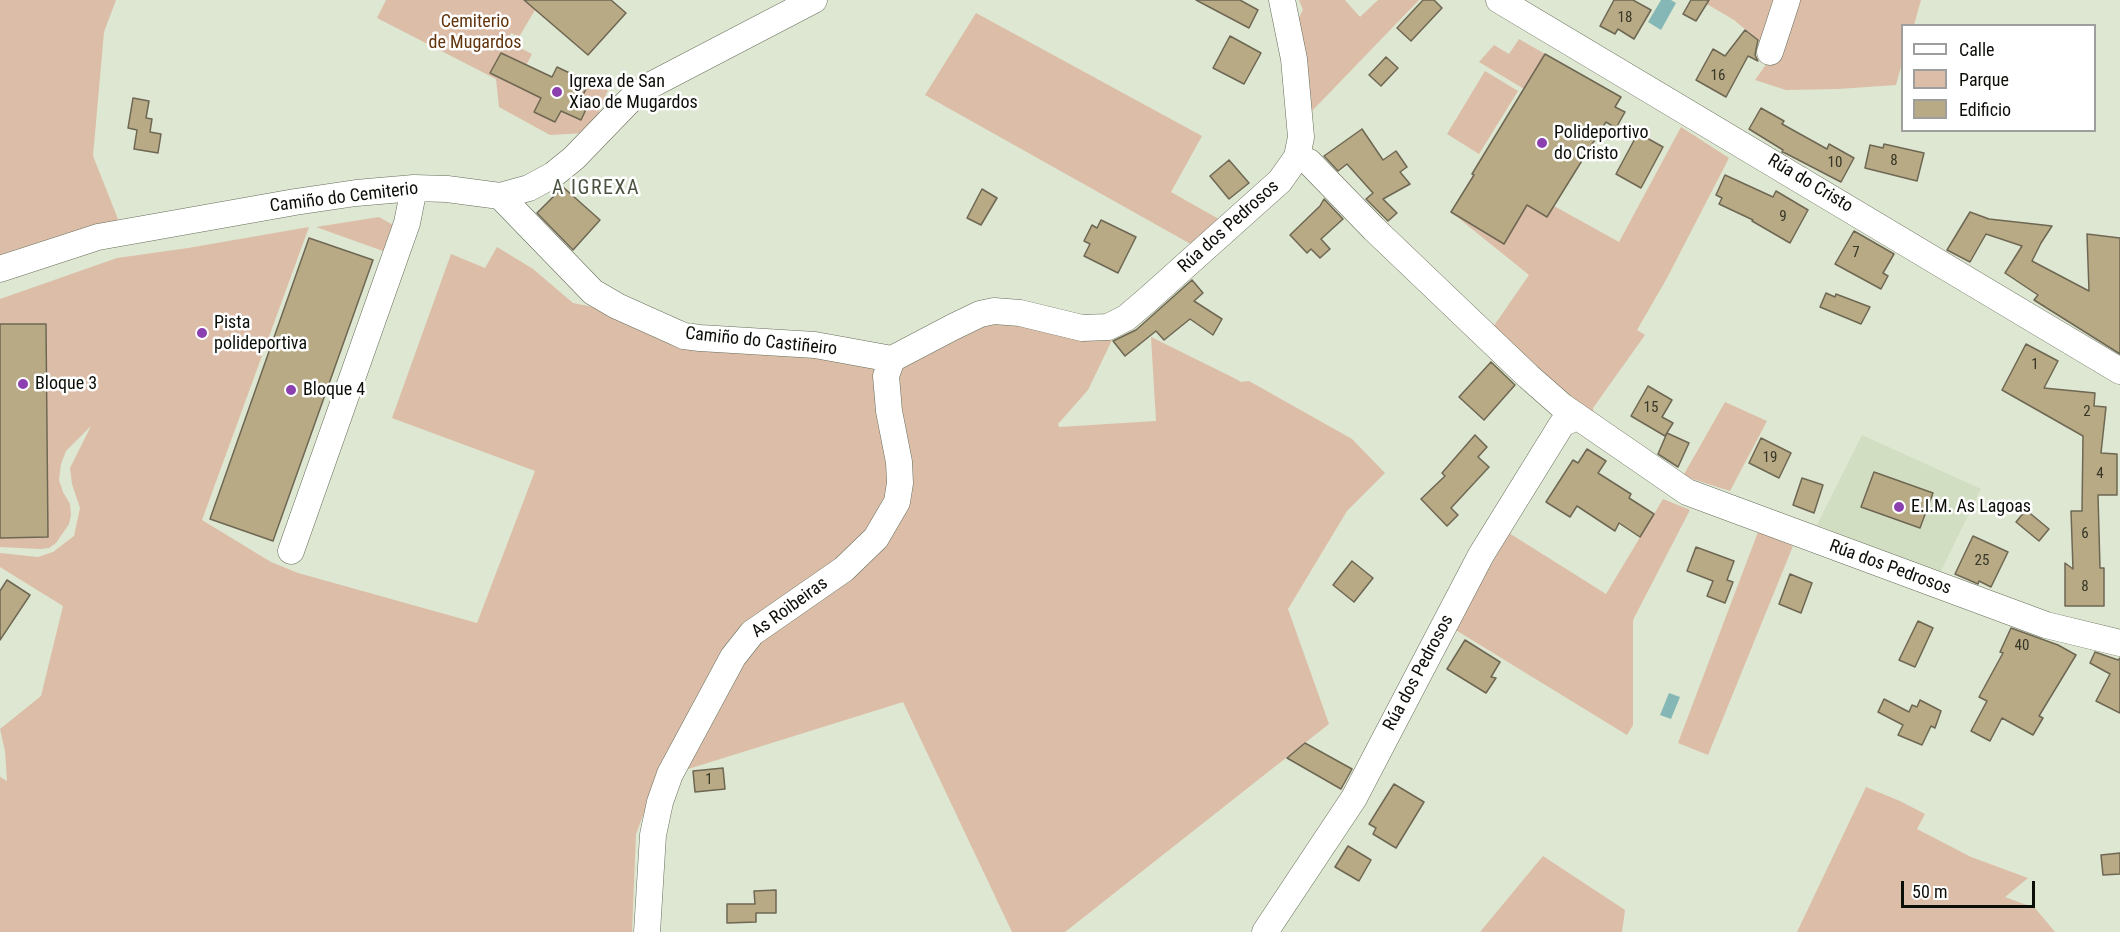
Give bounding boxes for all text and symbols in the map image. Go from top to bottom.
house number: 18 [1618,9,1632,27]
park label: Cemiterio de Mugardos [429,11,521,54]
legend [1901,24,2096,132]
text: Calle [1959,39,1995,60]
house number: 16 [1711,67,1725,85]
text: Parque [1959,69,2009,90]
place label: Igrexa de San Xiao de Mugardos [569,71,698,113]
marker: Igrexa de San Xiao de Mugardos [550,85,564,99]
text: Edificio [1959,99,2011,120]
place label: Polideportivo do Cristo [1554,122,1648,164]
marker: Polideportivo do Cristo [1535,136,1549,150]
street label: Rúa do Cristo [1764,150,1856,218]
house number: 8 [1890,152,1898,170]
house number: 10 [1828,154,1842,172]
street label: Rúa dos Pedrosos [1174,176,1284,278]
district label: A IGREXA [552,177,640,201]
street label: Camiño do Cemiterio [269,178,419,218]
house number: 9 [1779,208,1787,226]
house number: 7 [1852,244,1860,262]
place label: Pista polideportiva [214,312,307,354]
street label: Camiño do Castiñeiro [684,323,838,361]
marker: Pista polideportiva [195,326,209,340]
house number: 1 [2031,356,2039,374]
place label: Bloque 3 [35,373,97,395]
marker: Bloque 3 [16,377,30,391]
place label: Bloque 4 [303,379,365,401]
marker: Bloque 4 [284,383,298,397]
house number: 15 [1644,399,1658,417]
house number: 2 [2083,403,2091,421]
house number: 19 [1763,449,1777,467]
house number: 4 [2096,465,2104,483]
place label: E.I.M. As Lagoas [1911,496,2031,518]
marker: E.I.M. As Lagoas [1892,500,1906,514]
house number: 6 [2081,525,2089,543]
street label: Rúa dos Pedrosos [1826,536,1954,600]
house number: 25 [1975,552,1989,570]
street label: As Roibeiras [748,573,832,643]
house number: 8 [2081,578,2089,596]
street label: Rúa dos Pedrosos [1379,611,1459,735]
house number: 40 [2015,637,2029,655]
house number: 1 [705,771,713,789]
scale bar [1904,869,2038,907]
text: 50 m [1912,881,1947,902]

